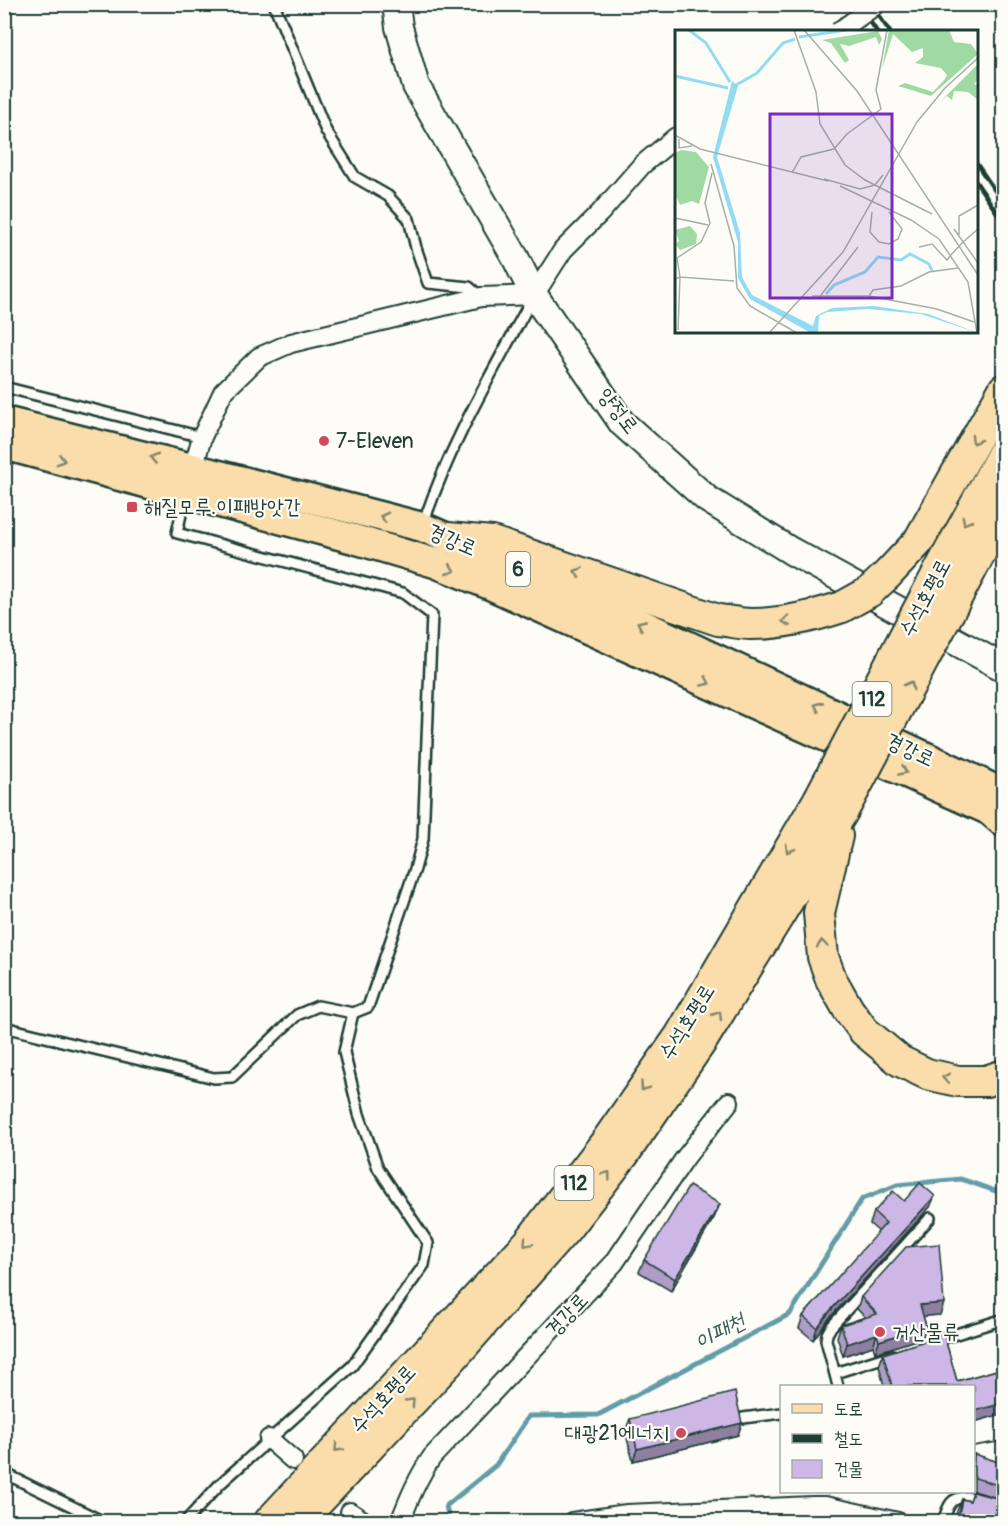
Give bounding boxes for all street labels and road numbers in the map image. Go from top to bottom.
street label: 양정로 [592,383,644,439]
street label: 경강로 [423,518,481,562]
road number: 6 [506,552,530,586]
street label: 수석호평로 [893,554,957,642]
road number: 112 [852,682,892,716]
street label: 경강로 [881,727,939,773]
street label: 수석호평로 [653,979,721,1065]
road number: 112 [554,1166,594,1200]
street label: 경강로 [540,1287,594,1343]
street label: 수석호평로 [344,1359,422,1439]

